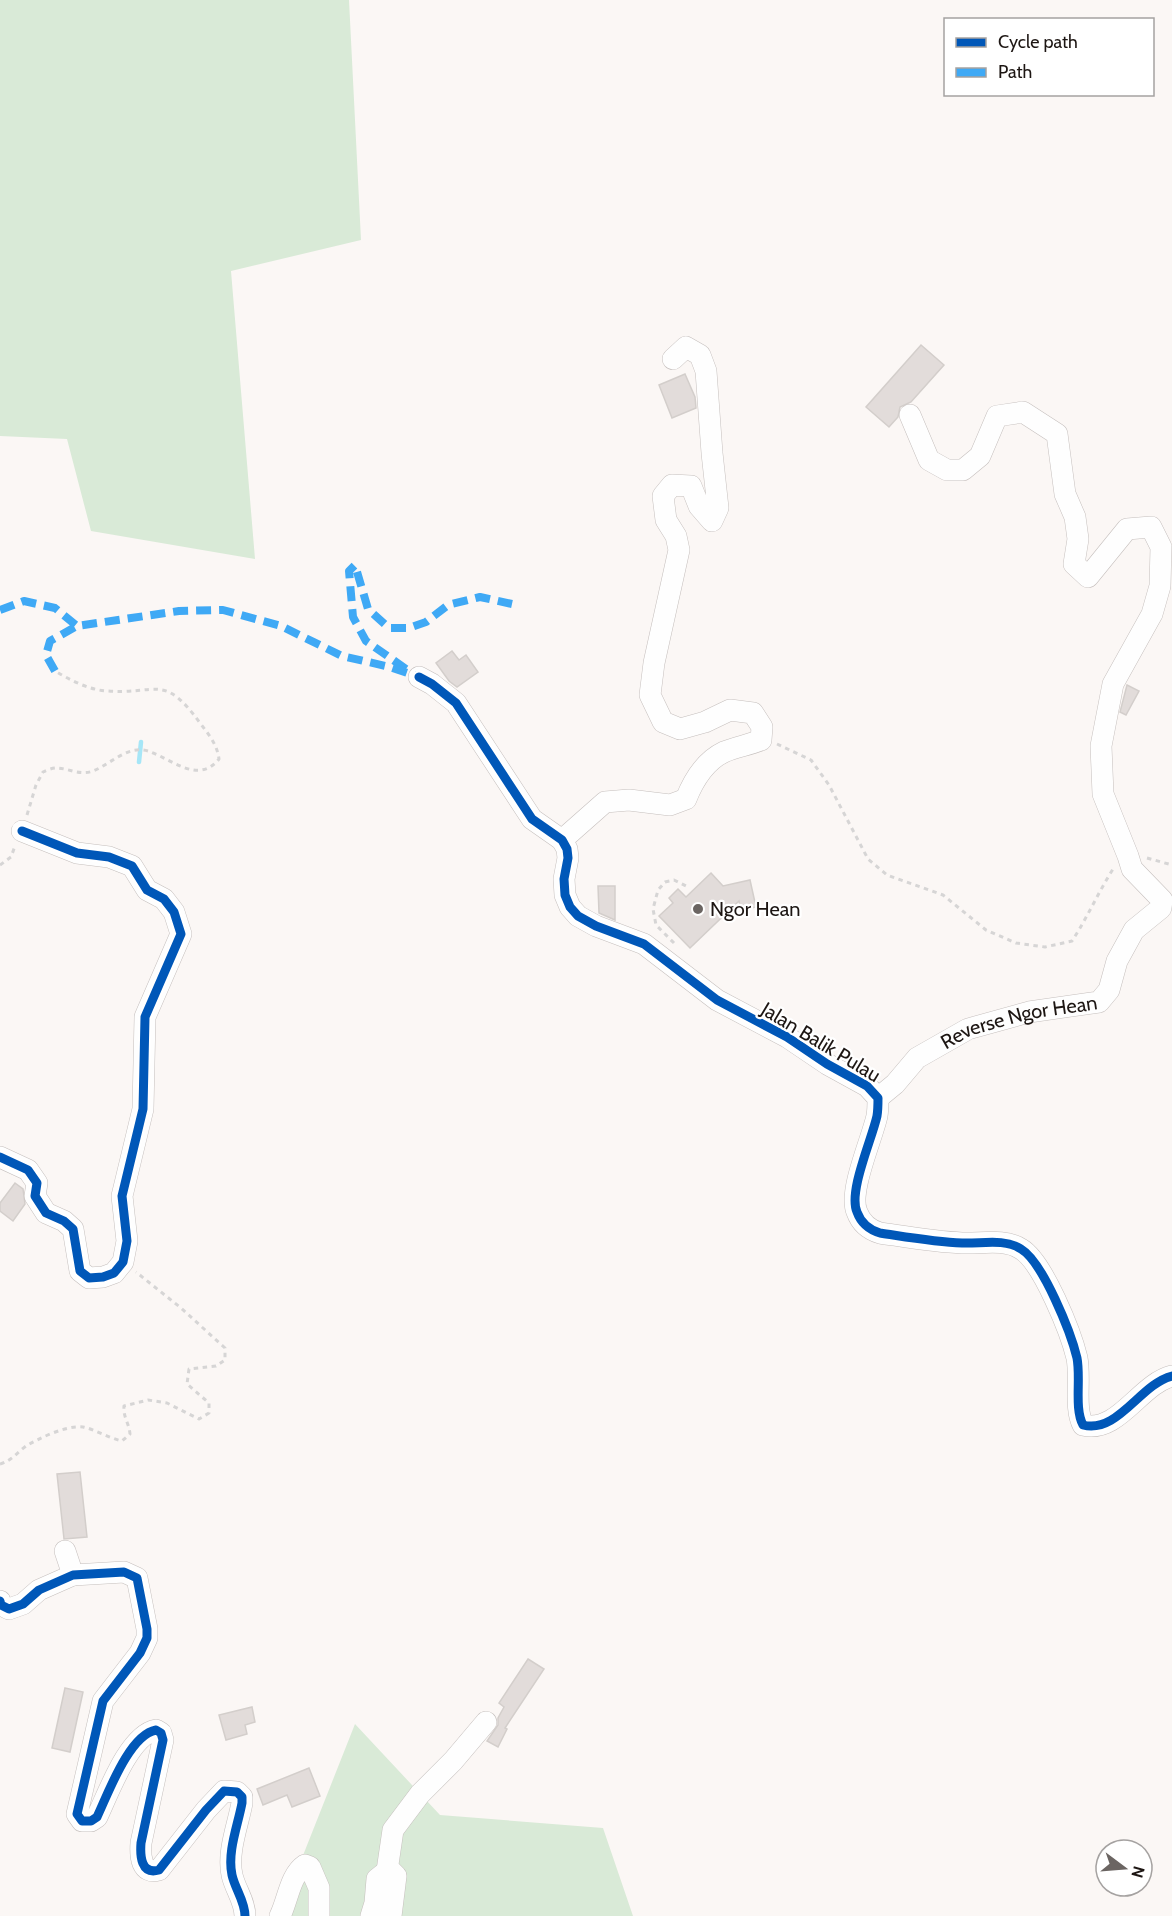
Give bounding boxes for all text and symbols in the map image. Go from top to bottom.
legend [944,18,1154,96]
text: Cycle path [998,31,1078,53]
text: Path [998,61,1032,83]
place label: Ngor Hean [710,897,800,921]
marker: Ngor Hean [691,902,705,916]
street label: Reverse Ngor Hean [936,990,1099,1054]
street label: Jalan Balik Pulau [756,996,885,1087]
north arrow [1094,1838,1154,1898]
text: N [1127,1864,1149,1880]

